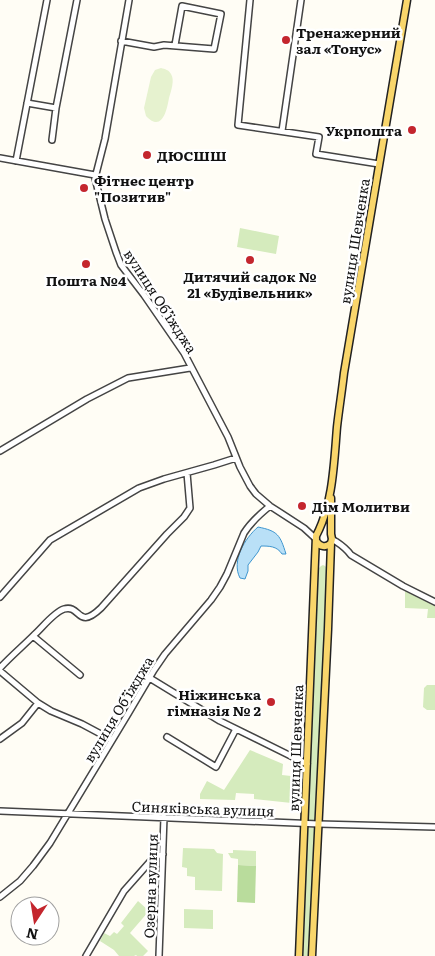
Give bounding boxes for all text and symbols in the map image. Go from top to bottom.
place label: Тренажерний зал «Тонус» [296,22,401,58]
marker: Тренажерний зал «Тонус» [280,34,292,46]
place label: Укрпошта [325,120,403,140]
marker: Укрпошта [406,124,418,136]
place label: ДЮСШШ [157,145,227,165]
marker: ДЮСШШ [141,149,153,161]
place label: Фітнес центр "Позитив" [94,170,194,206]
street label: вулиця Шевченка [334,176,374,305]
marker: Фітнес центр "Позитив" [78,182,90,194]
street label: вулиця Обʼїжджа [120,245,202,357]
marker: Дитячий садок № 21 «Будівельник» [244,254,256,266]
marker: Пошта №4 [80,258,92,270]
place label: Дитячий садок № 21 «Будівельник» [183,266,317,302]
place label: Пошта №4 [46,270,127,290]
place label: Дім Молитви [312,496,410,516]
marker: Дім Молитви [296,500,308,512]
street label: вулиця Обʼїжджа [78,652,158,766]
place label: Ніжинська гімназія № 2 [167,684,262,720]
street label: вулиця Шевченка [283,684,307,812]
marker: Ніжинська гімназія № 2 [265,696,277,708]
street label: Синяківська вулиця [131,796,275,820]
street label: Озерна вулиця [138,833,162,939]
north arrow [10,896,60,946]
text: N [24,924,40,946]

